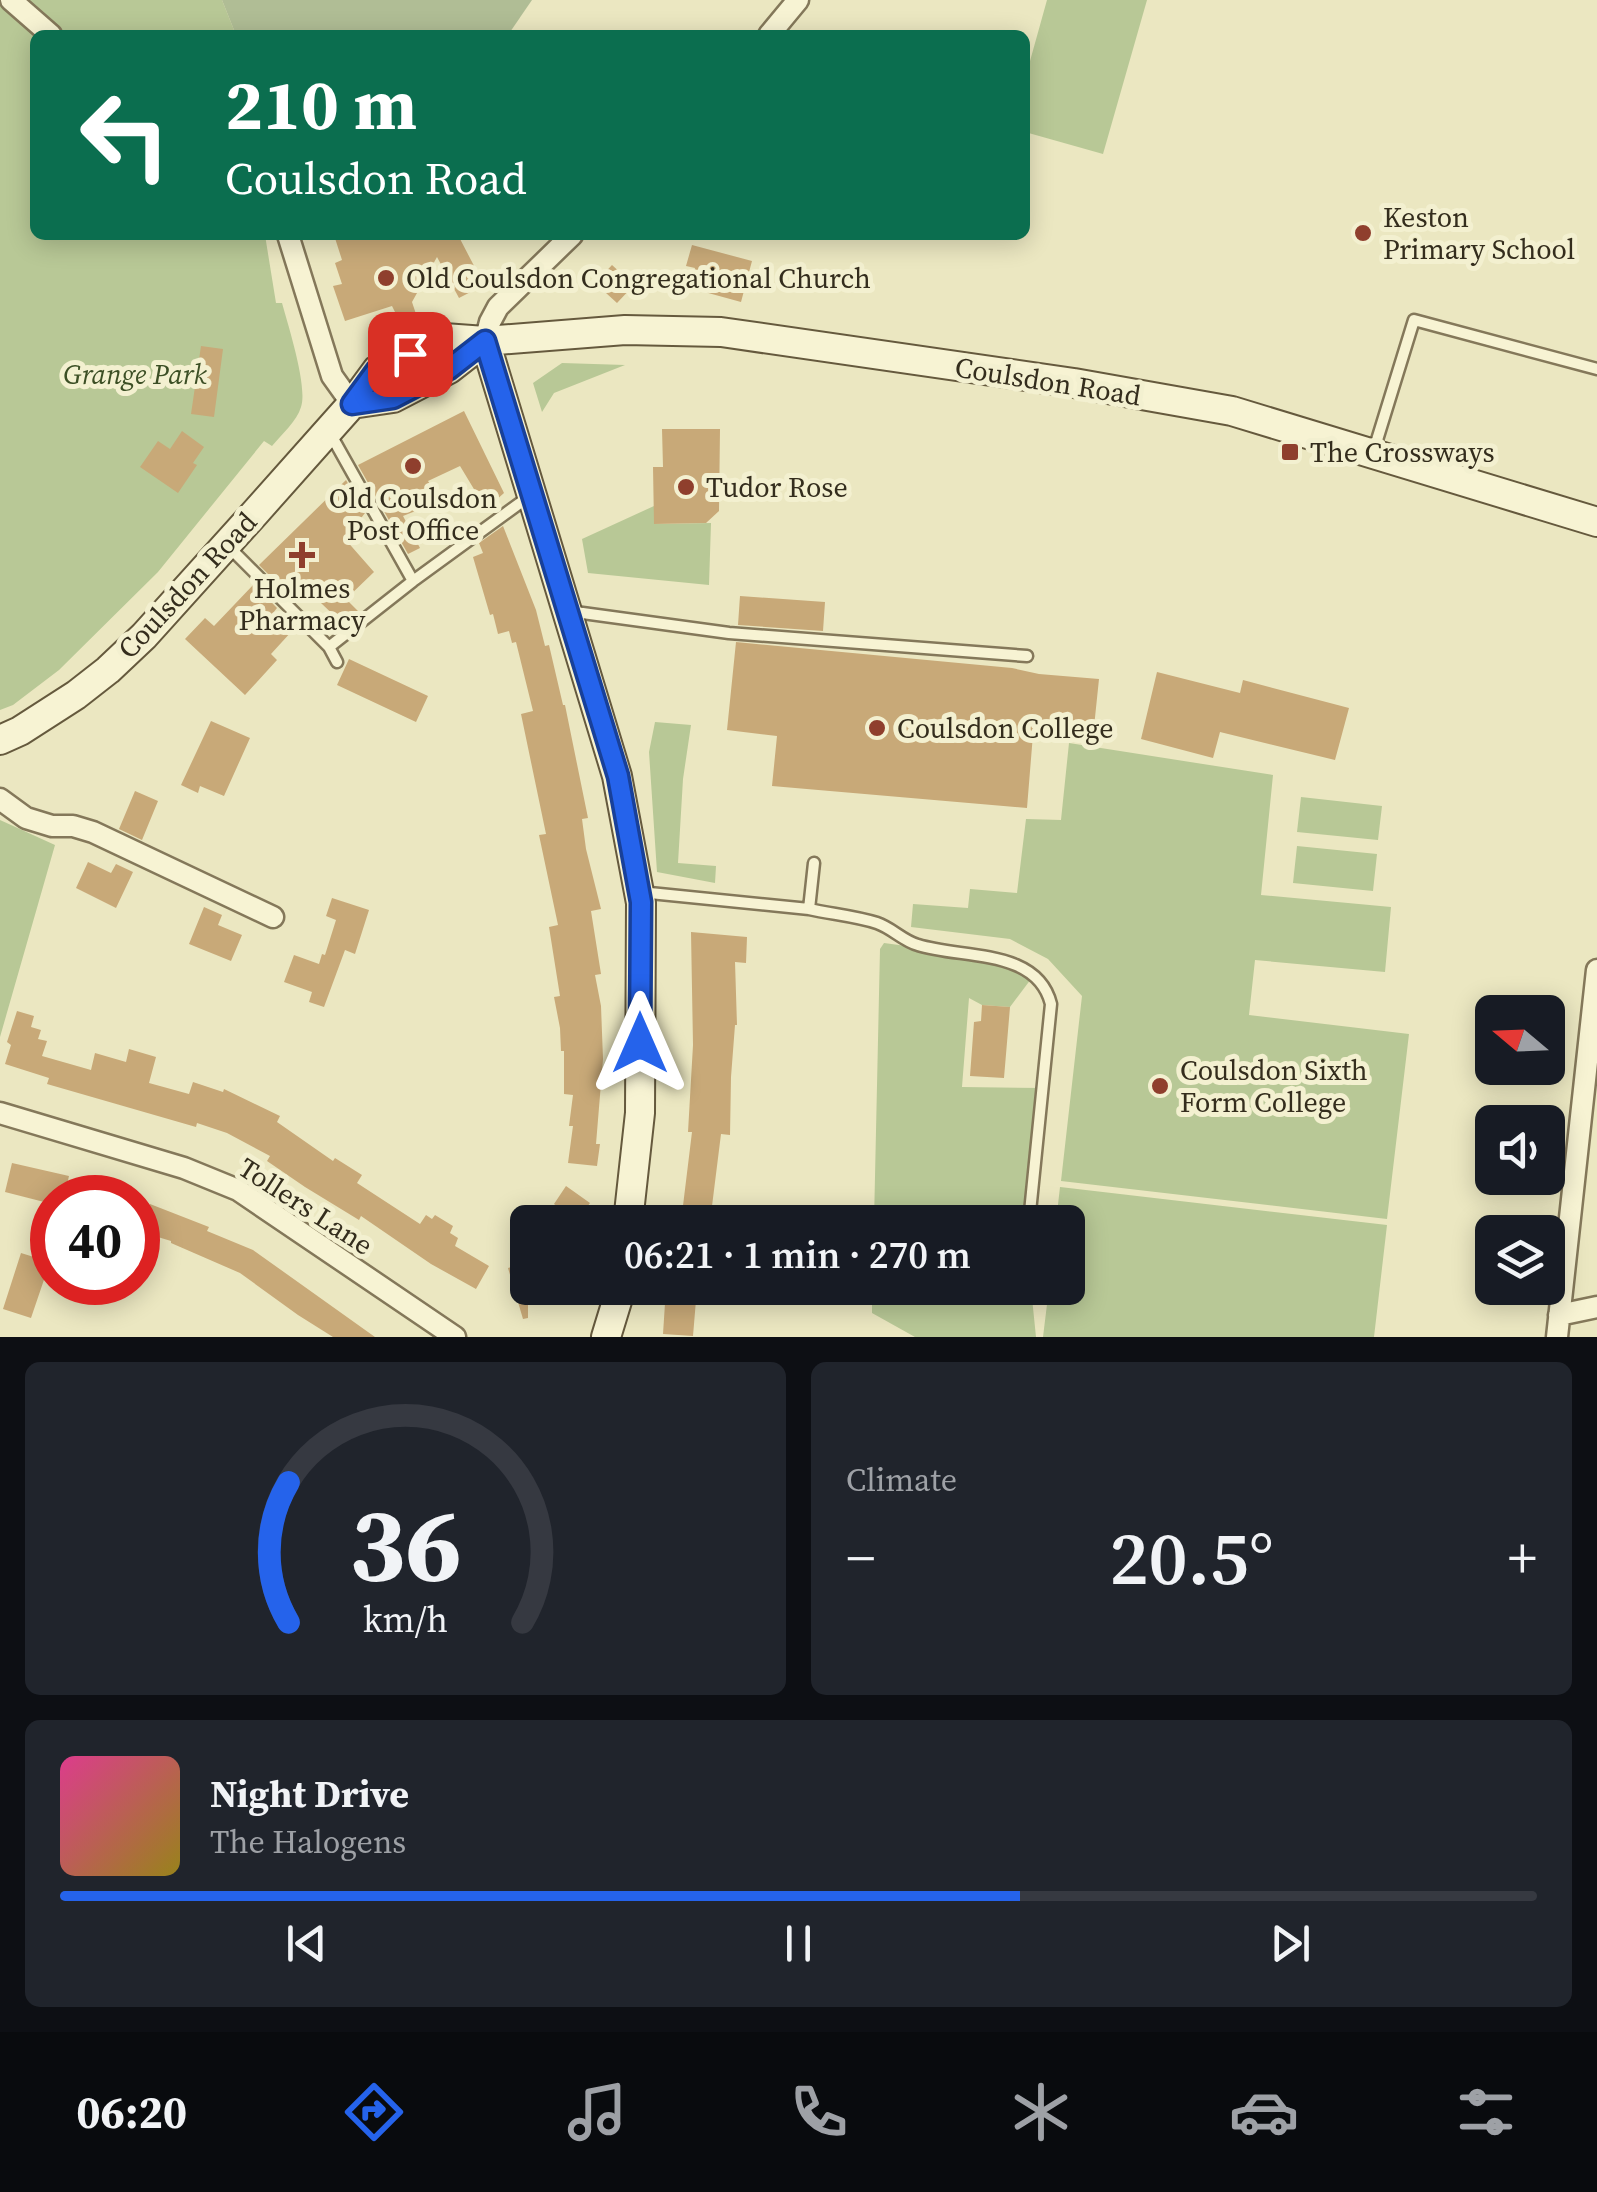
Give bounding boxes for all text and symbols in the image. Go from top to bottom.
text: 210 m [225,56,417,152]
icon: left [60,70,190,200]
text: Coulsdon Road [225,147,527,209]
place label: Keston Primary School [1383,198,1575,268]
marker: Keston Primary School [1352,222,1374,244]
place label: Old Coulsdon Congregational Church [406,259,871,297]
marker: Old Coulsdon Congregational Church [375,267,397,289]
pin [368,312,453,397]
icon: arrive [383,327,438,382]
street label: Coulsdon Road [952,348,1144,414]
park label: Grange Park [63,355,207,393]
place label: The Crossways [1310,433,1495,471]
marker: The Crossways [1279,441,1301,463]
marker: Old Coulsdon Post Office [402,455,424,477]
place label: Tudor Rose [706,468,848,506]
marker: Tudor Rose [675,476,697,498]
place label: Old Coulsdon Post Office [329,479,497,549]
street label: Coulsdon Road [109,503,265,667]
marker: Holmes Pharmacy [291,544,313,566]
place label: Holmes Pharmacy [239,569,366,639]
place label: Coulsdon College [897,709,1114,747]
marker: Coulsdon College [866,717,888,739]
position arrow [588,991,692,1095]
north arrow [1475,995,1565,1085]
map controls [1475,995,1565,1305]
place label: Coulsdon Sixth Form College [1180,1051,1368,1121]
marker: Coulsdon Sixth Form College [1149,1075,1171,1097]
button: sound [1475,1105,1565,1195]
street label: Tollers Lane [231,1148,381,1264]
speed limit sign: 40 [30,1175,160,1305]
button: layers [1475,1215,1565,1305]
text: 06:21 · 1 min · 270 m [624,1229,971,1281]
text: Climate [846,1458,957,1502]
text: 36 [349,1472,462,1615]
text: 20.5° [1109,1506,1274,1609]
text: − [846,1520,875,1595]
text: + [1508,1520,1537,1595]
text: km/h [363,1595,448,1644]
text: Night Drive [210,1768,409,1820]
text: The Halogens [210,1820,406,1864]
icon: previous [279,1916,334,1971]
icon: pause [771,1916,826,1971]
icon: next [1263,1916,1318,1971]
icon: directions [339,2077,409,2147]
icon: music [562,2077,632,2147]
icon: phone [784,2077,854,2147]
icon: climate [1006,2077,1076,2147]
icon: car [1229,2077,1299,2147]
icon: filters [1451,2077,1521,2147]
text: 06:20 [76,2081,187,2143]

